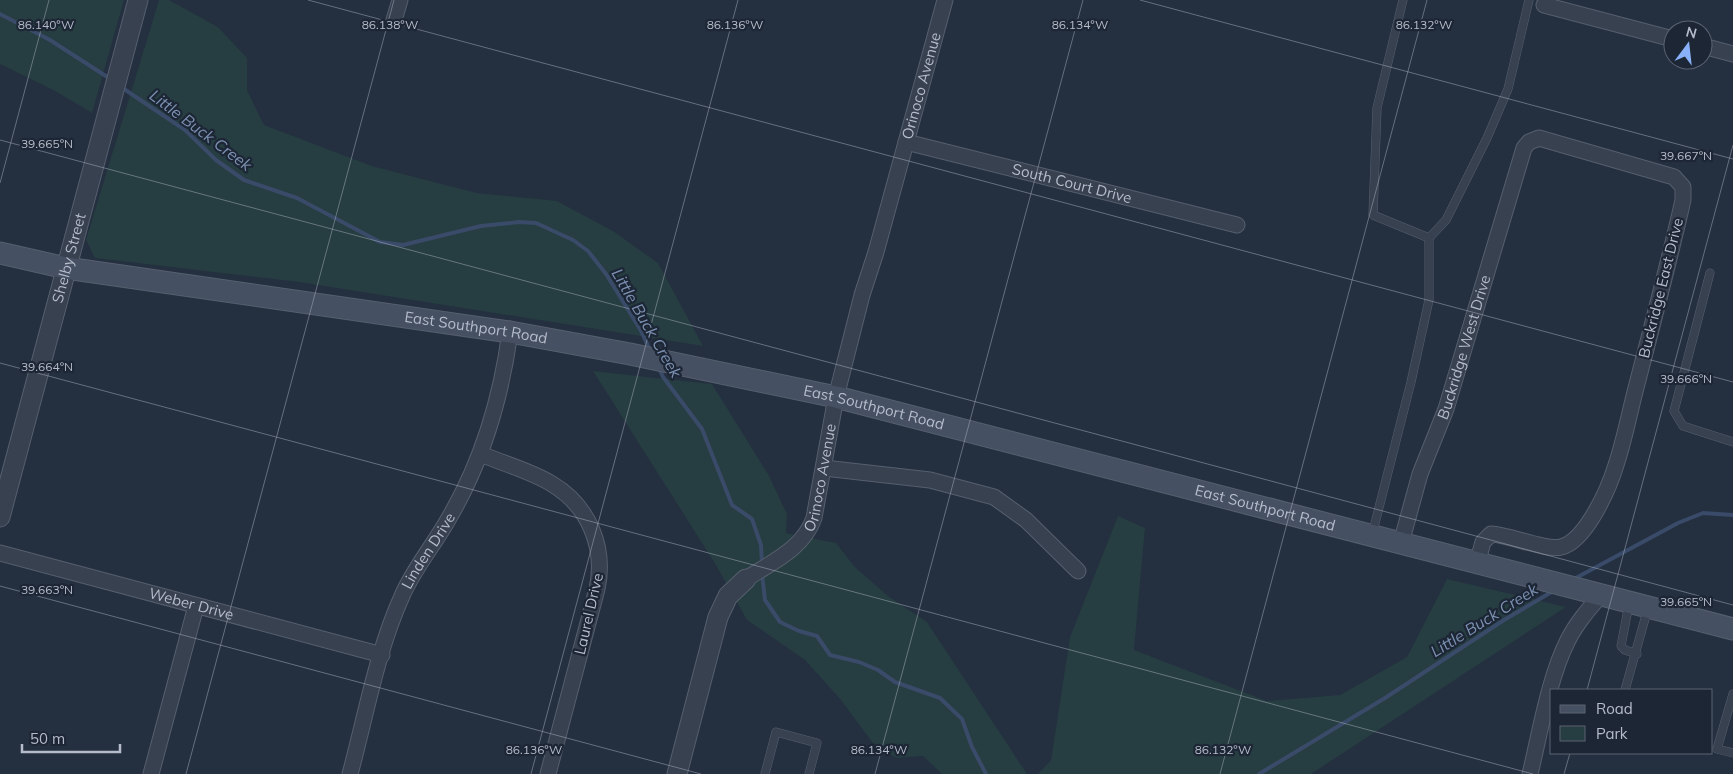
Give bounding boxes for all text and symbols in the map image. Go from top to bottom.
text: 86.140°W [18,17,74,32]
text: 86.138°W [362,17,418,32]
text: 86.136°W [707,17,763,32]
text: 86.134°W [1052,17,1108,32]
text: 86.132°W [1396,17,1452,32]
north arrow [1663,20,1713,70]
text: N [1684,22,1699,43]
street label: Orinoco Avenue [897,30,945,141]
water label: Little Buck Creek [146,85,257,175]
text: 39.665°N [21,136,73,151]
text: 39.667°N [1660,148,1712,163]
street label: South Court Drive [1010,159,1134,207]
street label: Shelby Street [48,211,90,305]
street label: Buckridge East Drive [1634,216,1687,360]
water label: Little Buck Creek [608,265,687,382]
street label: Buckridge West Drive [1433,273,1495,422]
street label: East Southport Road [403,307,549,348]
text: 39.664°N [21,359,73,374]
text: 39.666°N [1660,371,1712,386]
street label: East Southport Road [802,380,946,434]
street label: Orinoco Avenue [799,422,840,535]
street label: East Southport Road [1193,480,1338,535]
street label: Linden Drive [397,509,459,592]
street label: Laurel Drive [570,571,607,656]
water label: Little Buck Creek [1427,579,1542,661]
text: 39.663°N [21,582,73,597]
street label: Weber Drive [147,583,236,624]
text: 39.665°N [1660,594,1712,609]
legend [1550,689,1713,754]
text: Road [1596,699,1633,718]
scale bar [22,722,120,754]
text: Park [1596,724,1628,743]
text: 50 m [30,729,65,748]
text: 86.136°W [506,742,562,757]
text: 86.134°W [851,742,907,757]
text: 86.132°W [1195,742,1251,757]

